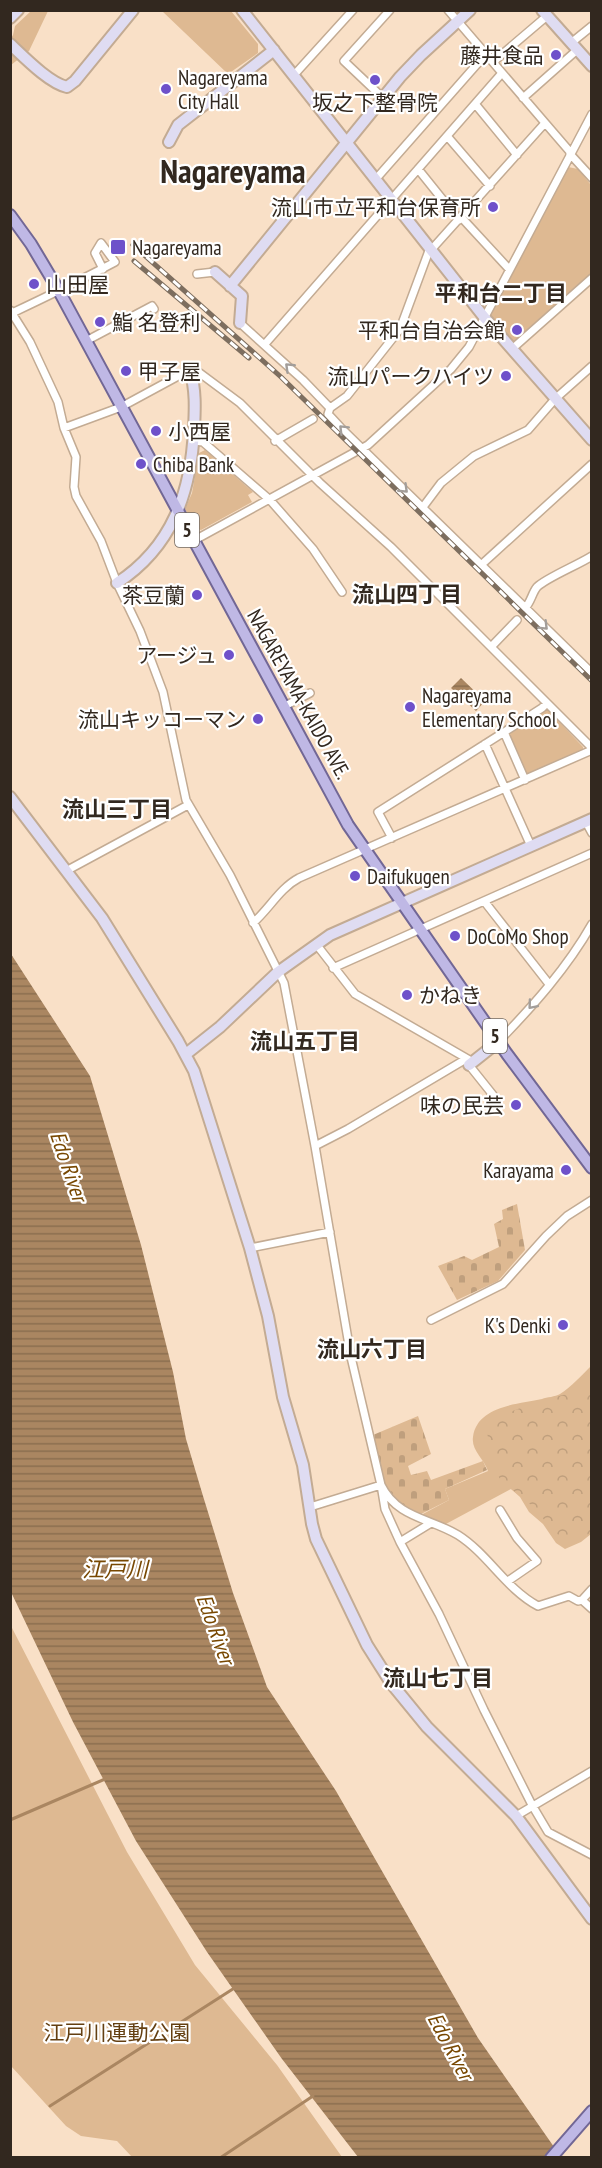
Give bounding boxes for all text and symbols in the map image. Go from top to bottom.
place label: 藤井食品 [460,42,544,69]
marker: 藤井食品 [549,48,563,62]
place label: Nagareyama City Hall [178,64,268,115]
marker: 坂之下整骨院 [368,73,382,87]
marker: Nagareyama City Hall [159,82,173,96]
place label: 坂之下整骨院 [312,89,438,116]
district label: Nagareyama [160,149,306,192]
place label: 流山市立平和台保育所 [271,194,481,221]
marker: 流山市立平和台保育所 [486,200,500,214]
place label: Nagareyama [132,234,222,261]
marker: Nagareyama [109,238,127,256]
place label: 山田屋 [46,271,109,298]
marker: 山田屋 [27,277,41,291]
district label: 平和台二丁目 [435,279,567,307]
place label: 鮨 名登利 [112,309,200,336]
marker: 鮨 名登利 [93,315,107,329]
place label: 平和台自治会館 [358,317,505,344]
marker: 平和台自治会館 [510,323,524,337]
place label: 甲子屋 [138,358,201,385]
one-way arrow [285,363,296,374]
place label: 流山パークハイツ [327,363,494,390]
marker: 甲子屋 [119,364,133,378]
marker: 流山パークハイツ [499,369,513,383]
place label: 小西屋 [168,418,231,445]
marker: 小西屋 [149,424,163,438]
one-way arrow [340,426,351,437]
place label: Chiba Bank [153,451,234,478]
marker: Chiba Bank [134,457,148,471]
one-way arrow [397,482,408,493]
road number: 5 [175,513,199,547]
district label: 流山四丁目 [352,580,462,608]
place label: 茶豆蘭 [122,582,185,609]
marker: 茶豆蘭 [190,588,204,602]
street label: NAGAREYAMA-KAIDO AVE. [241,604,357,784]
one-way arrow [536,618,547,629]
place label: アージュ [136,642,217,669]
marker: アージュ [222,648,236,662]
place label: Nagareyama Elementary School [422,682,557,733]
marker: Nagareyama Elementary School [403,700,417,714]
place label: 流山キッコーマン [78,706,246,733]
marker: 流山キッコーマン [251,712,265,726]
district label: 流山三丁目 [62,795,172,823]
place label: Daifukugen [367,863,450,890]
marker: Daifukugen [348,869,362,883]
place label: DoCoMo Shop [467,923,569,950]
marker: DoCoMo Shop [448,929,462,943]
place label: かねき [419,982,482,1009]
marker: かねき [400,988,414,1002]
one-way arrow [528,998,539,1009]
road number: 5 [483,1019,507,1053]
district label: 流山五丁目 [250,1027,360,1055]
place label: 味の民芸 [420,1092,504,1119]
marker: 味の民芸 [509,1098,523,1112]
water label: Edo River [44,1127,95,1207]
place label: Karayama [483,1157,554,1184]
marker: Karayama [559,1163,573,1177]
place label: K's Denki [485,1312,551,1339]
marker: K's Denki [556,1318,570,1332]
district label: 流山六丁目 [317,1335,427,1363]
water label: 江戸川 [82,1555,150,1583]
water label: Edo River [191,1590,243,1670]
district label: 流山七丁目 [383,1664,493,1692]
water label: Edo River [422,2008,482,2087]
park label: 江戸川運動公園 [44,2019,191,2046]

